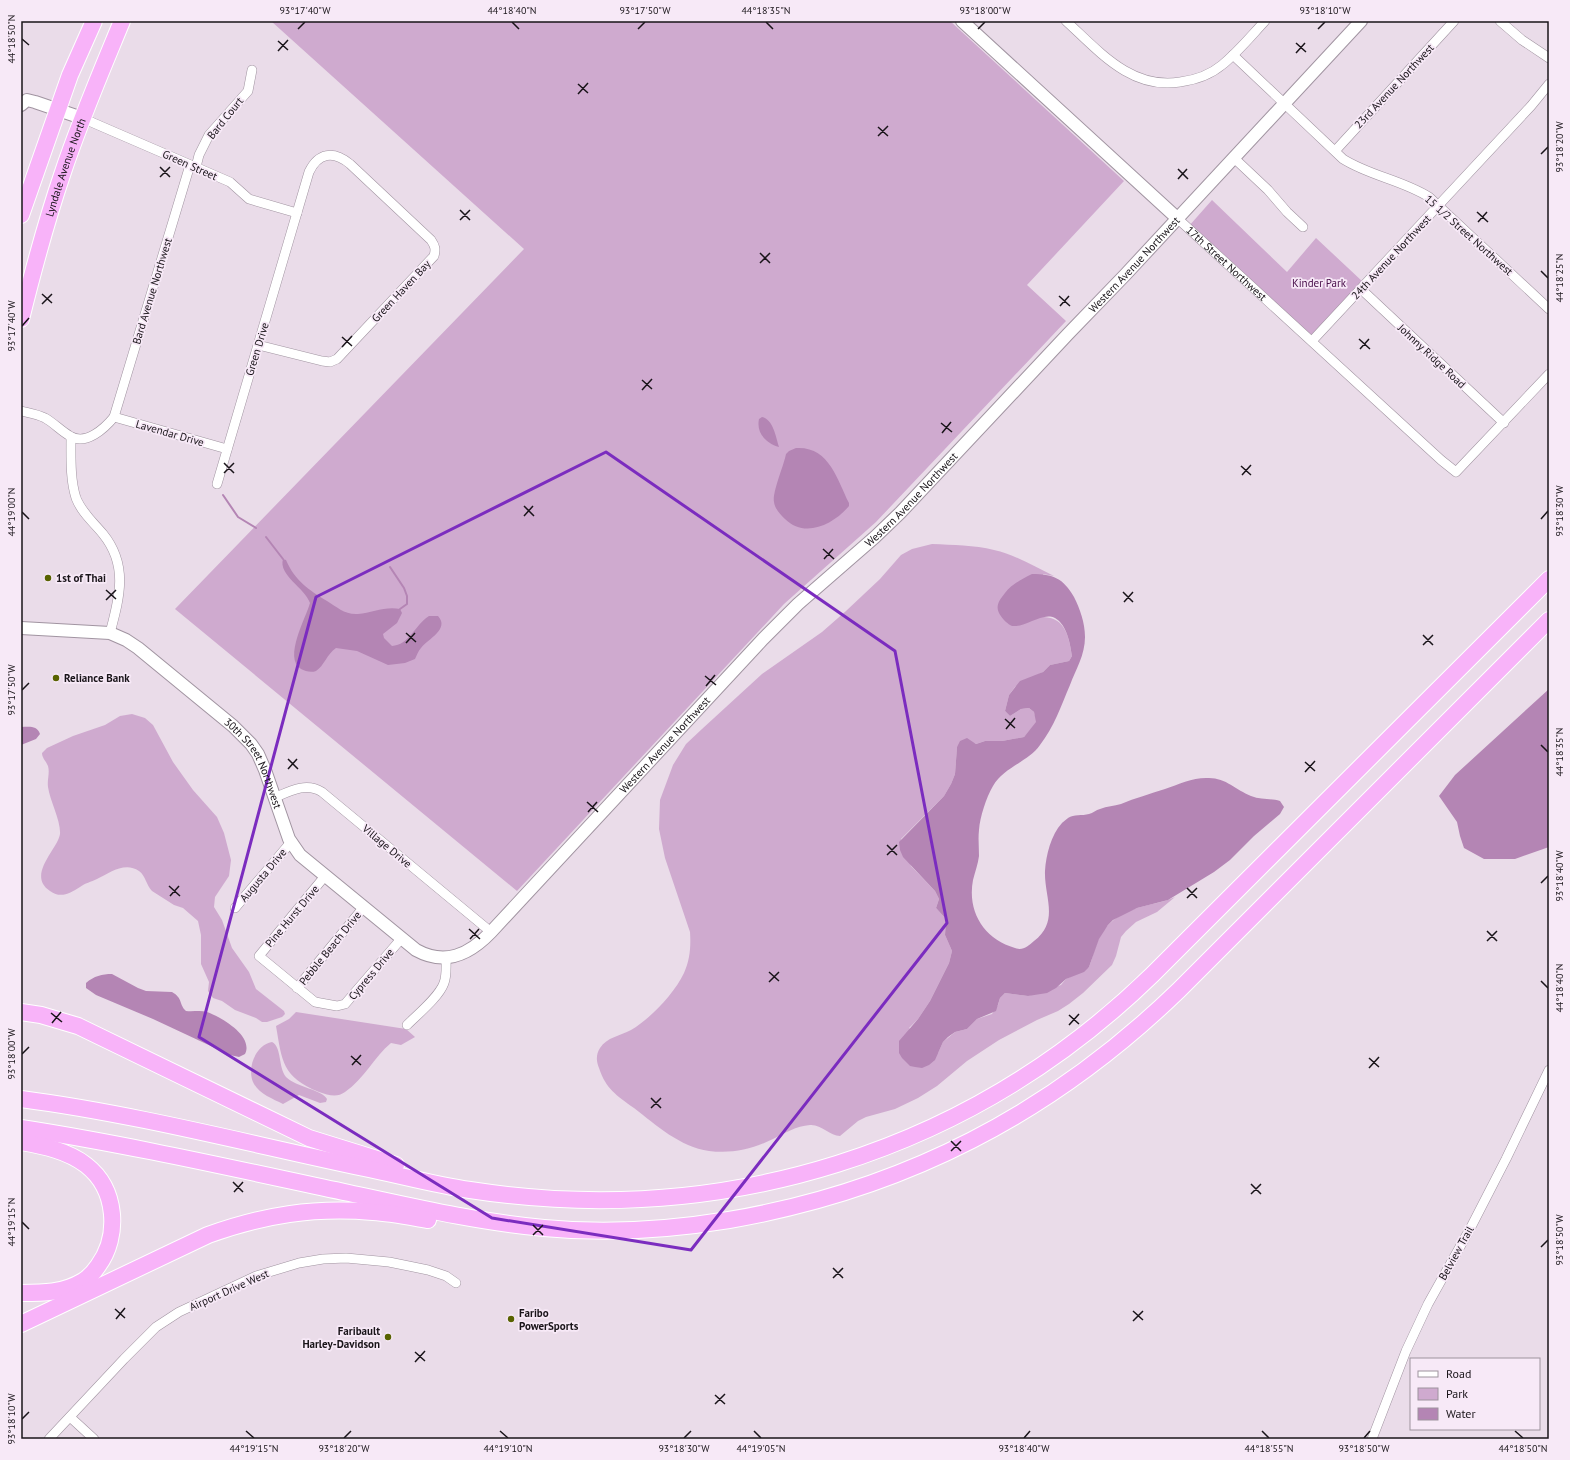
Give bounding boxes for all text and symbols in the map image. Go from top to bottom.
text: 93°17'40"W [279,4,331,17]
text: 44°18'40"N [487,4,537,17]
text: 93°17'50"W [619,4,671,17]
text: 44°18'35"N [741,4,791,17]
text: 93°18'00"W [959,4,1011,17]
text: 93°18'10"W [1299,4,1351,17]
text: 44°18'50"N [5,14,18,64]
street label: 23rd Avenue Northwest [1351,41,1437,131]
street label: Bard Court [204,94,246,142]
street label: Lyndale Avenue North [42,116,89,218]
text: 93°18'20"W [1553,121,1566,173]
street label: Green Street [160,147,220,183]
street label: 15 1/2 Street Northwest [1422,192,1516,278]
street label: 24th Avenue Northwest [1348,212,1434,302]
street label: Western Avenue Northwest [1085,213,1183,316]
street label: 17th Street Northwest [1183,223,1270,304]
street label: Bard Avenue Northwest [129,236,175,346]
text: 44°18'25"N [1553,253,1566,303]
street label: Green Haven Bay [369,256,434,325]
park label: Kinder Park [1292,276,1347,290]
text: 93°17'40"W [5,300,18,352]
street label: Green Drive [242,320,272,377]
street label: Johnny Ridge Road [1394,320,1469,391]
street label: Lavendar Drive [134,417,206,450]
street label: Western Avenue Northwest [862,449,961,550]
text: 93°18'30"W [1553,485,1566,537]
text: 44°19'00"N [5,487,18,537]
place label: 1st of Thai [56,571,106,585]
marker: 1st of Thai [43,573,53,583]
text: 93°17'50"W [5,664,18,716]
place label: Reliance Bank [64,671,130,685]
marker: Reliance Bank [51,673,61,683]
street label: Western Avenue Northwest [616,693,713,796]
street label: 30th Street Northwest [221,715,285,811]
text: 44°18'35"N [1553,727,1566,777]
street label: Village Drive [359,821,415,871]
street label: Augusta Drive [237,845,290,905]
text: 93°18'40"W [1553,850,1566,902]
street label: Pine Hurst Drive [262,882,322,950]
street label: Pebble Beach Drive [296,908,364,988]
street label: Cypress Drive [345,945,397,1003]
text: 44°18'40"N [1553,963,1566,1013]
text: 93°18'00"W [5,1028,18,1080]
text: 44°19'15"N [5,1197,18,1247]
text: 93°18'50"W [1553,1214,1566,1266]
street label: Belview Trail [1435,1223,1477,1282]
street label: Airport Drive West [187,1266,271,1314]
place label: Faribo PowerSports [519,1306,579,1333]
marker: Faribo PowerSports [506,1314,516,1324]
place label: Faribault Harley-Davidson [302,1324,380,1351]
marker: Faribault Harley-Davidson [383,1332,393,1342]
legend [1410,1358,1540,1430]
text: Road [1446,1366,1471,1381]
text: Park [1446,1386,1468,1401]
text: 93°18'10"W [5,1393,18,1445]
text: Water [1446,1406,1476,1421]
text: 44°19'15"N [229,1442,279,1455]
text: 93°18'20"W [318,1442,370,1455]
text: 44°19'10"N [483,1442,533,1455]
text: 93°18'30"W [658,1442,710,1455]
text: 44°19'05"N [736,1442,786,1455]
text: 93°18'40"W [998,1442,1050,1455]
text: 44°18'55"N [1244,1442,1294,1455]
text: 93°18'50"W [1338,1442,1390,1455]
text: 44°18'50"N [1498,1442,1548,1455]

